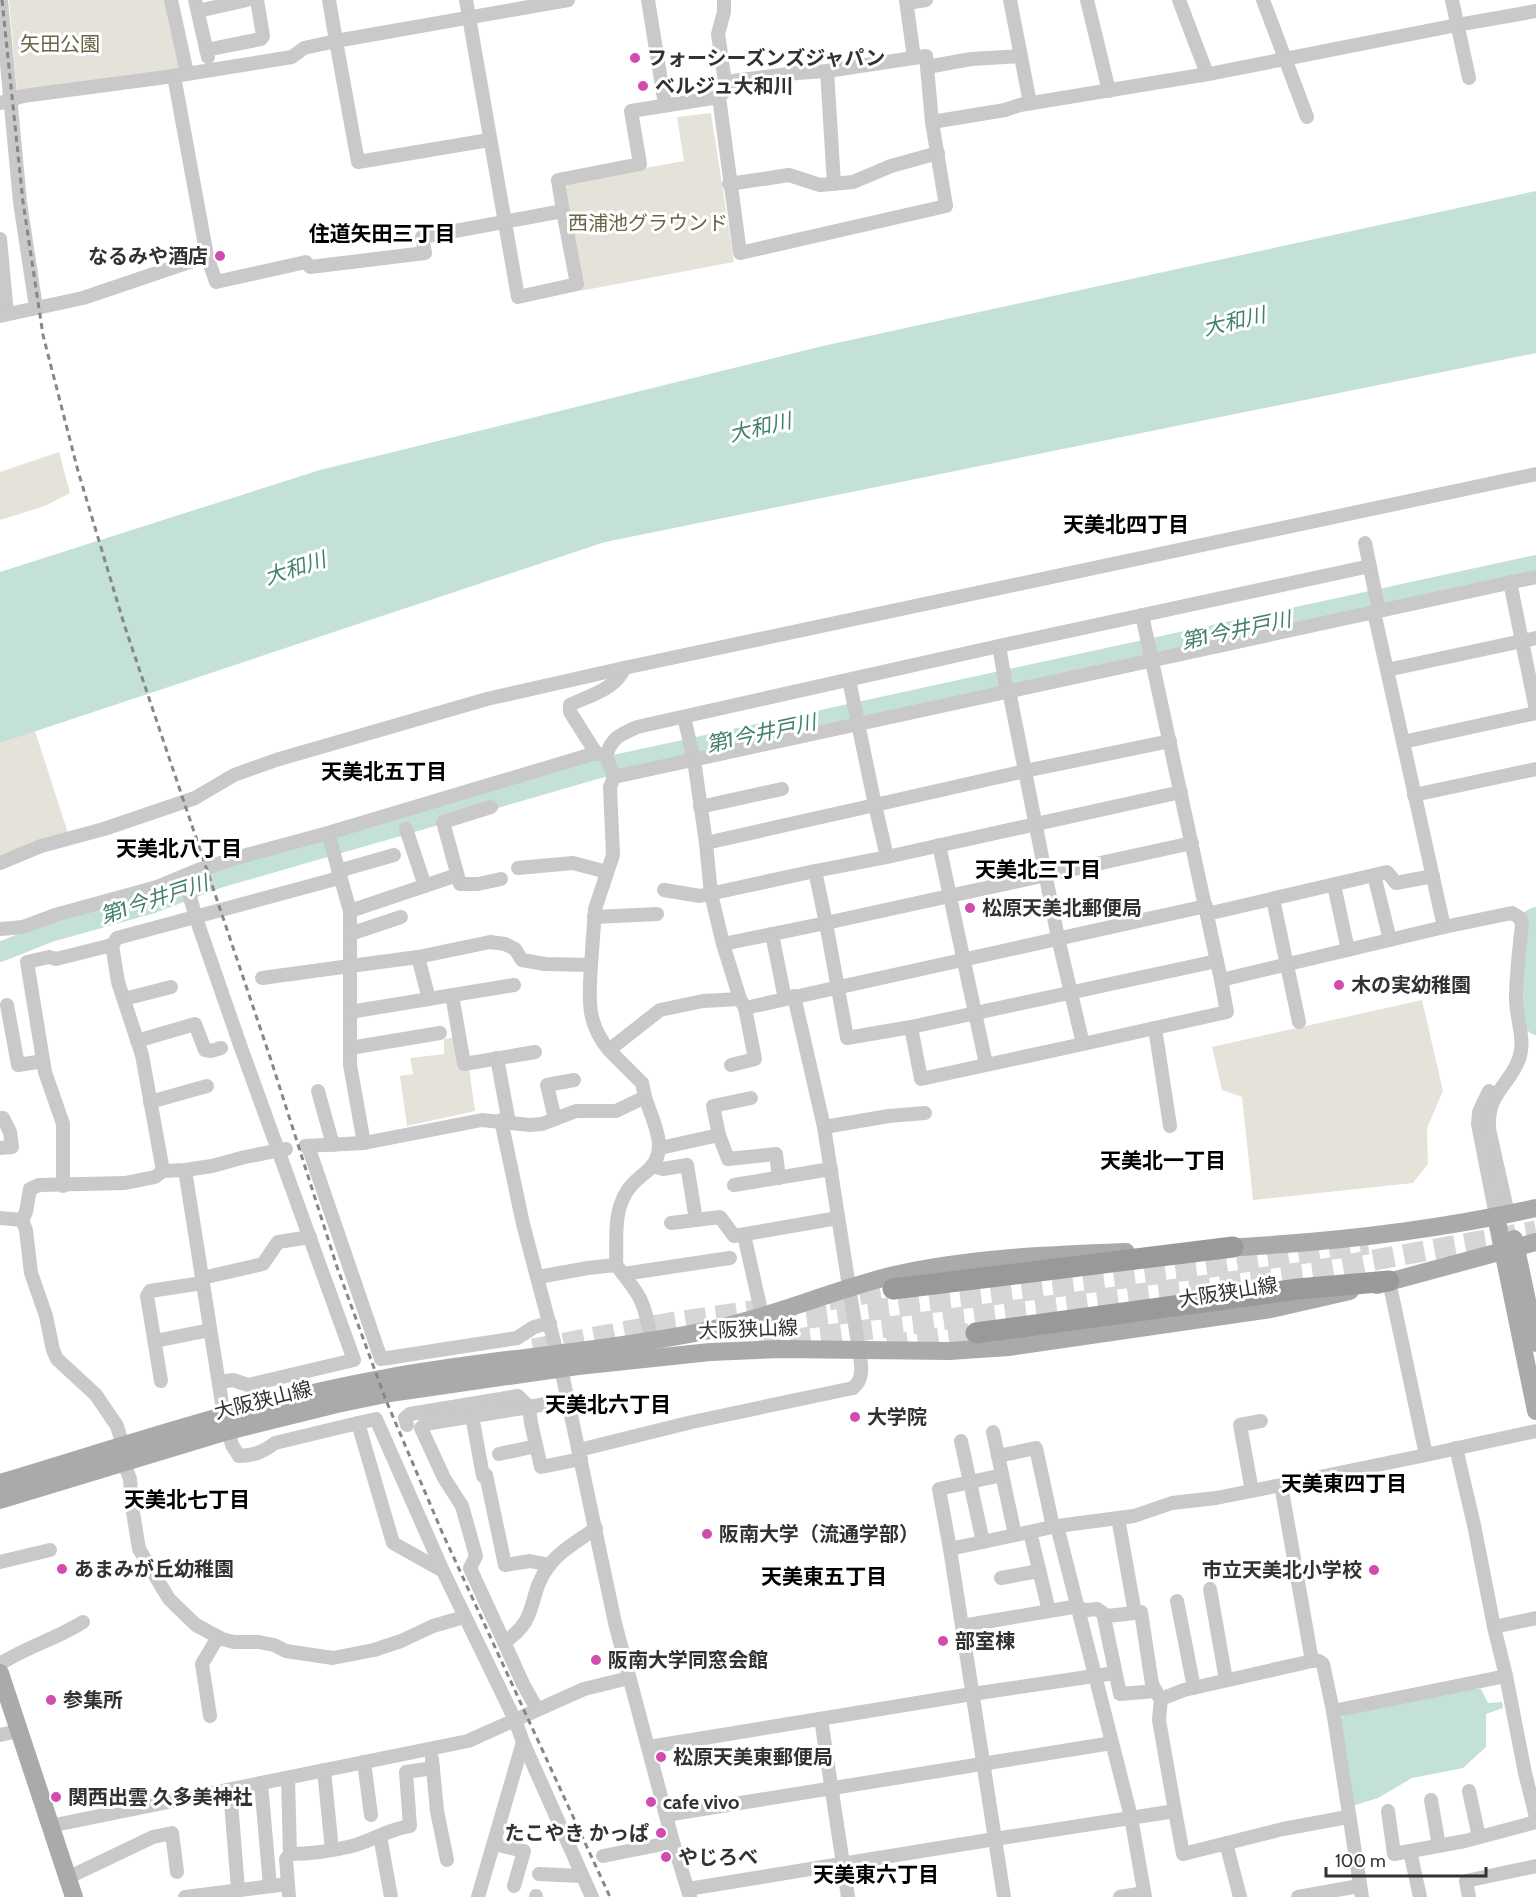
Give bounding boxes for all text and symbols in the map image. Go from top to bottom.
park label: 矢田公園 [20,32,100,56]
place label: フォーシーズンズジャパン [647,46,885,70]
marker: フォーシーズンズジャパン [628,51,642,65]
place label: ベルジュ大和川 [655,74,794,98]
marker: ベルジュ大和川 [636,79,650,93]
park label: 西浦池グラウンド [568,211,728,235]
district label: 住道矢田三丁目 [309,221,456,246]
place label: なるみや酒店 [88,244,208,268]
marker: なるみや酒店 [213,249,227,263]
water label: 大和川 [1200,301,1269,340]
water label: 大和川 [726,407,795,446]
district label: 天美北四丁目 [1063,512,1189,537]
water label: 大和川 [261,546,331,590]
water label: 第1今井戸川 [1179,606,1295,654]
water label: 第1今井戸川 [704,709,820,757]
district label: 天美北五丁目 [321,759,447,784]
district label: 天美北八丁目 [116,836,242,861]
district label: 天美北三丁目 [975,857,1101,882]
water label: 第1今井戸川 [97,869,213,928]
place label: 松原天美北郵便局 [982,896,1142,920]
marker: 松原天美北郵便局 [963,901,977,915]
place label: 木の実幼稚園 [1351,973,1471,997]
marker: 木の実幼稚園 [1332,978,1346,992]
district label: 天美北一丁目 [1100,1148,1226,1173]
street label: 大阪狭山線 [1177,1272,1279,1312]
street label: 大阪狭山線 [698,1315,798,1343]
street label: 大阪狭山線 [212,1376,314,1424]
district label: 天美北六丁目 [545,1392,671,1417]
place label: 大学院 [867,1405,927,1429]
marker: 大学院 [848,1410,862,1424]
district label: 天美東四丁目 [1281,1471,1407,1496]
district label: 天美北七丁目 [124,1487,250,1512]
place label: 阪南大学（流通学部） [719,1522,919,1546]
marker: 阪南大学（流通学部） [700,1527,714,1541]
place label: あまみが丘幼稚園 [74,1557,234,1581]
place label: 市立天美北小学校 [1202,1558,1362,1582]
marker: あまみが丘幼稚園 [55,1562,69,1576]
marker: 市立天美北小学校 [1367,1563,1381,1577]
district label: 天美東五丁目 [761,1564,887,1589]
place label: 部室棟 [955,1629,1015,1653]
marker: 部室棟 [936,1634,950,1648]
place label: 阪南大学同窓会館 [608,1648,768,1672]
marker: 阪南大学同窓会館 [589,1653,603,1667]
place label: 参集所 [63,1688,123,1712]
marker: 参集所 [44,1693,58,1707]
place label: 松原天美東郵便局 [673,1745,833,1769]
marker: 松原天美東郵便局 [654,1750,668,1764]
place label: 関西出雲 久多美神社 [68,1785,253,1809]
marker: 関西出雲 久多美神社 [49,1790,63,1804]
place label: cafe vivo [663,1790,739,1814]
marker: cafe vivo [644,1795,658,1809]
place label: たこやき かっぱ [505,1821,649,1845]
marker: たこやき かっぱ [654,1826,668,1840]
scale bar [1326,1840,1486,1878]
place label: やじろべ [678,1845,758,1869]
marker: やじろべ [659,1850,673,1864]
text: 100 m [1335,1850,1386,1872]
district label: 天美東六丁目 [813,1862,939,1887]

